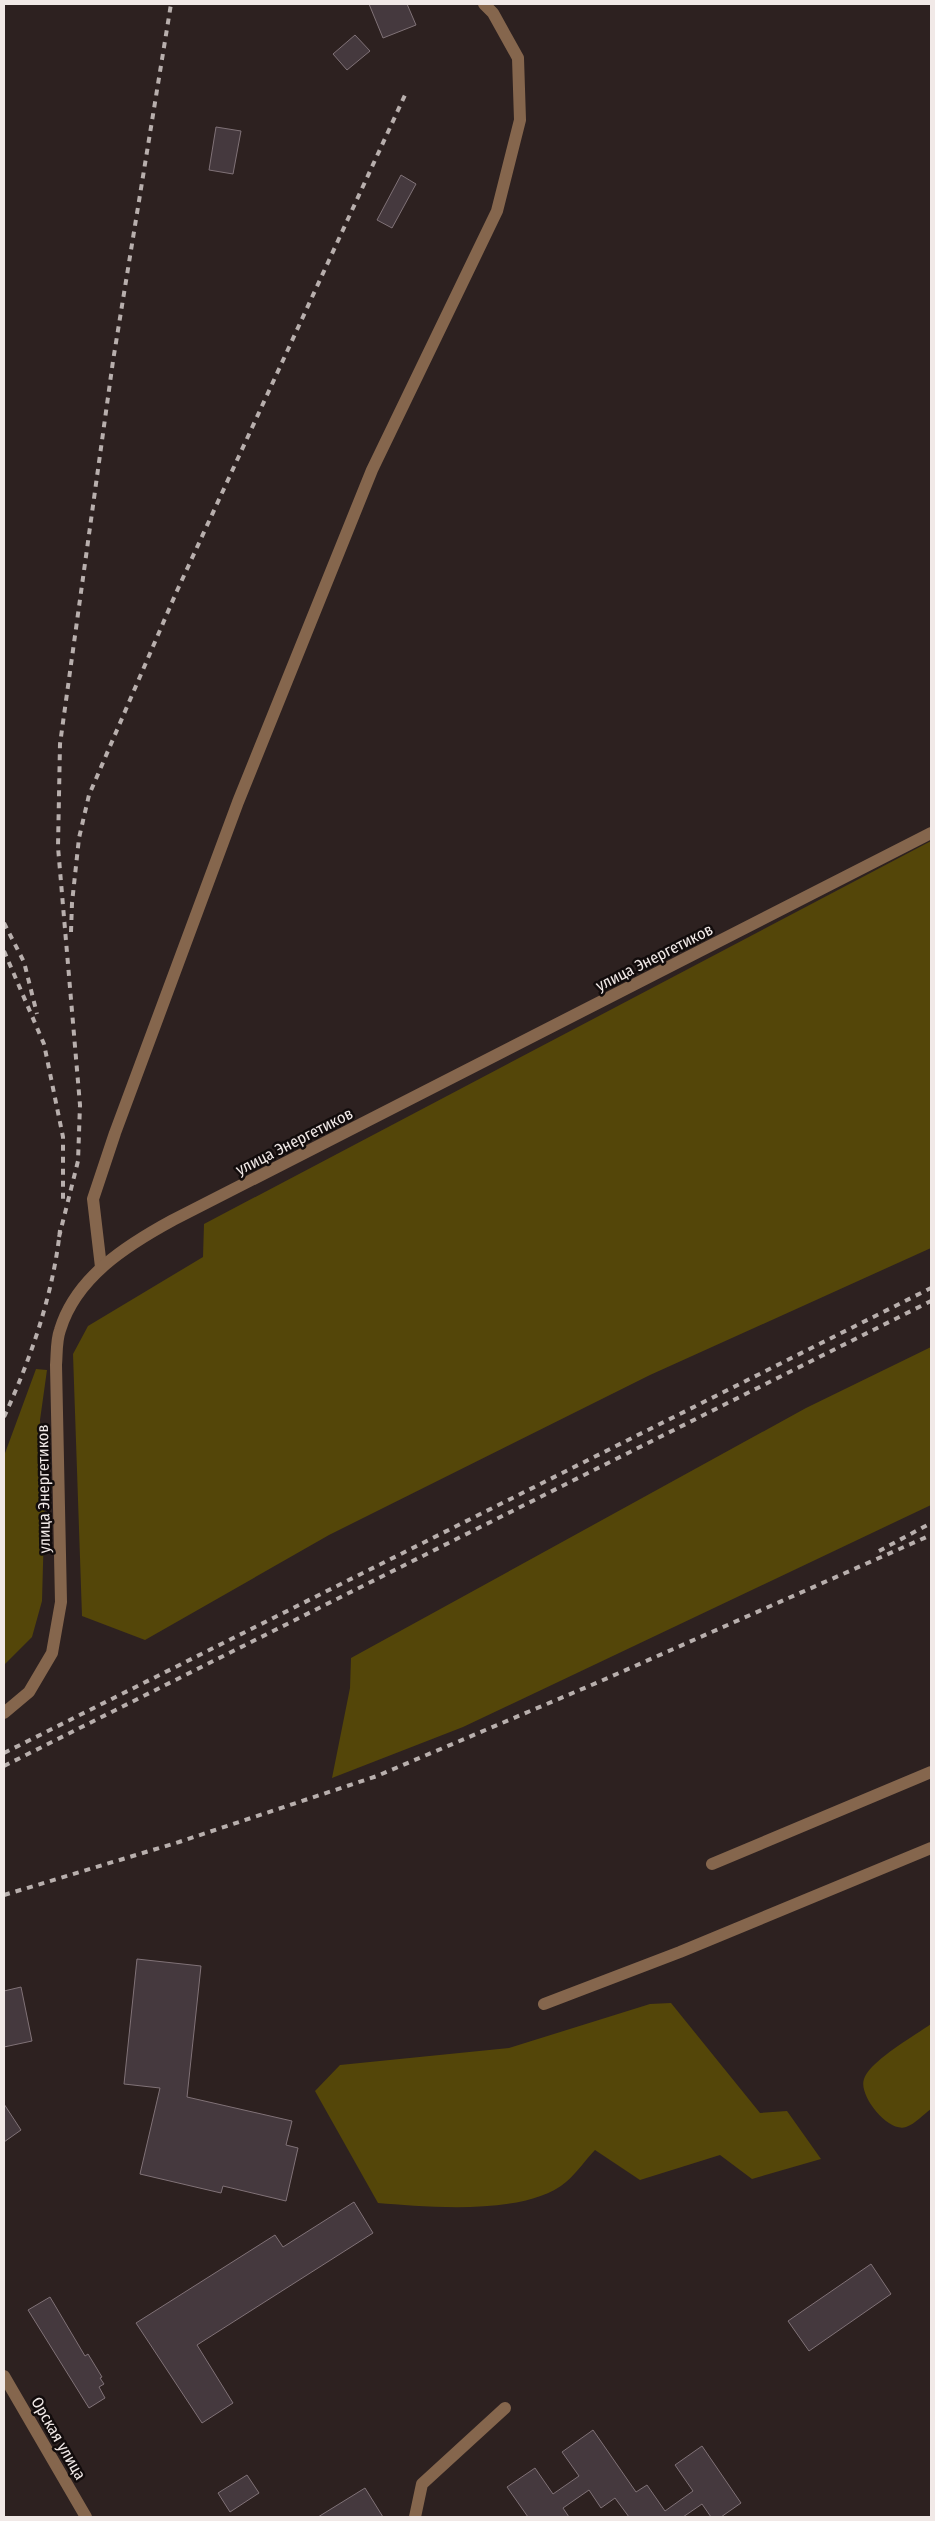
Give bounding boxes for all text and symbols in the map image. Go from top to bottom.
street label: улица Энергетиков [593,920,716,995]
street label: улица Энергетиков [233,1104,356,1179]
street label: улица Энергетиков [33,1424,54,1554]
street label: Орская улица [27,2394,90,2483]

